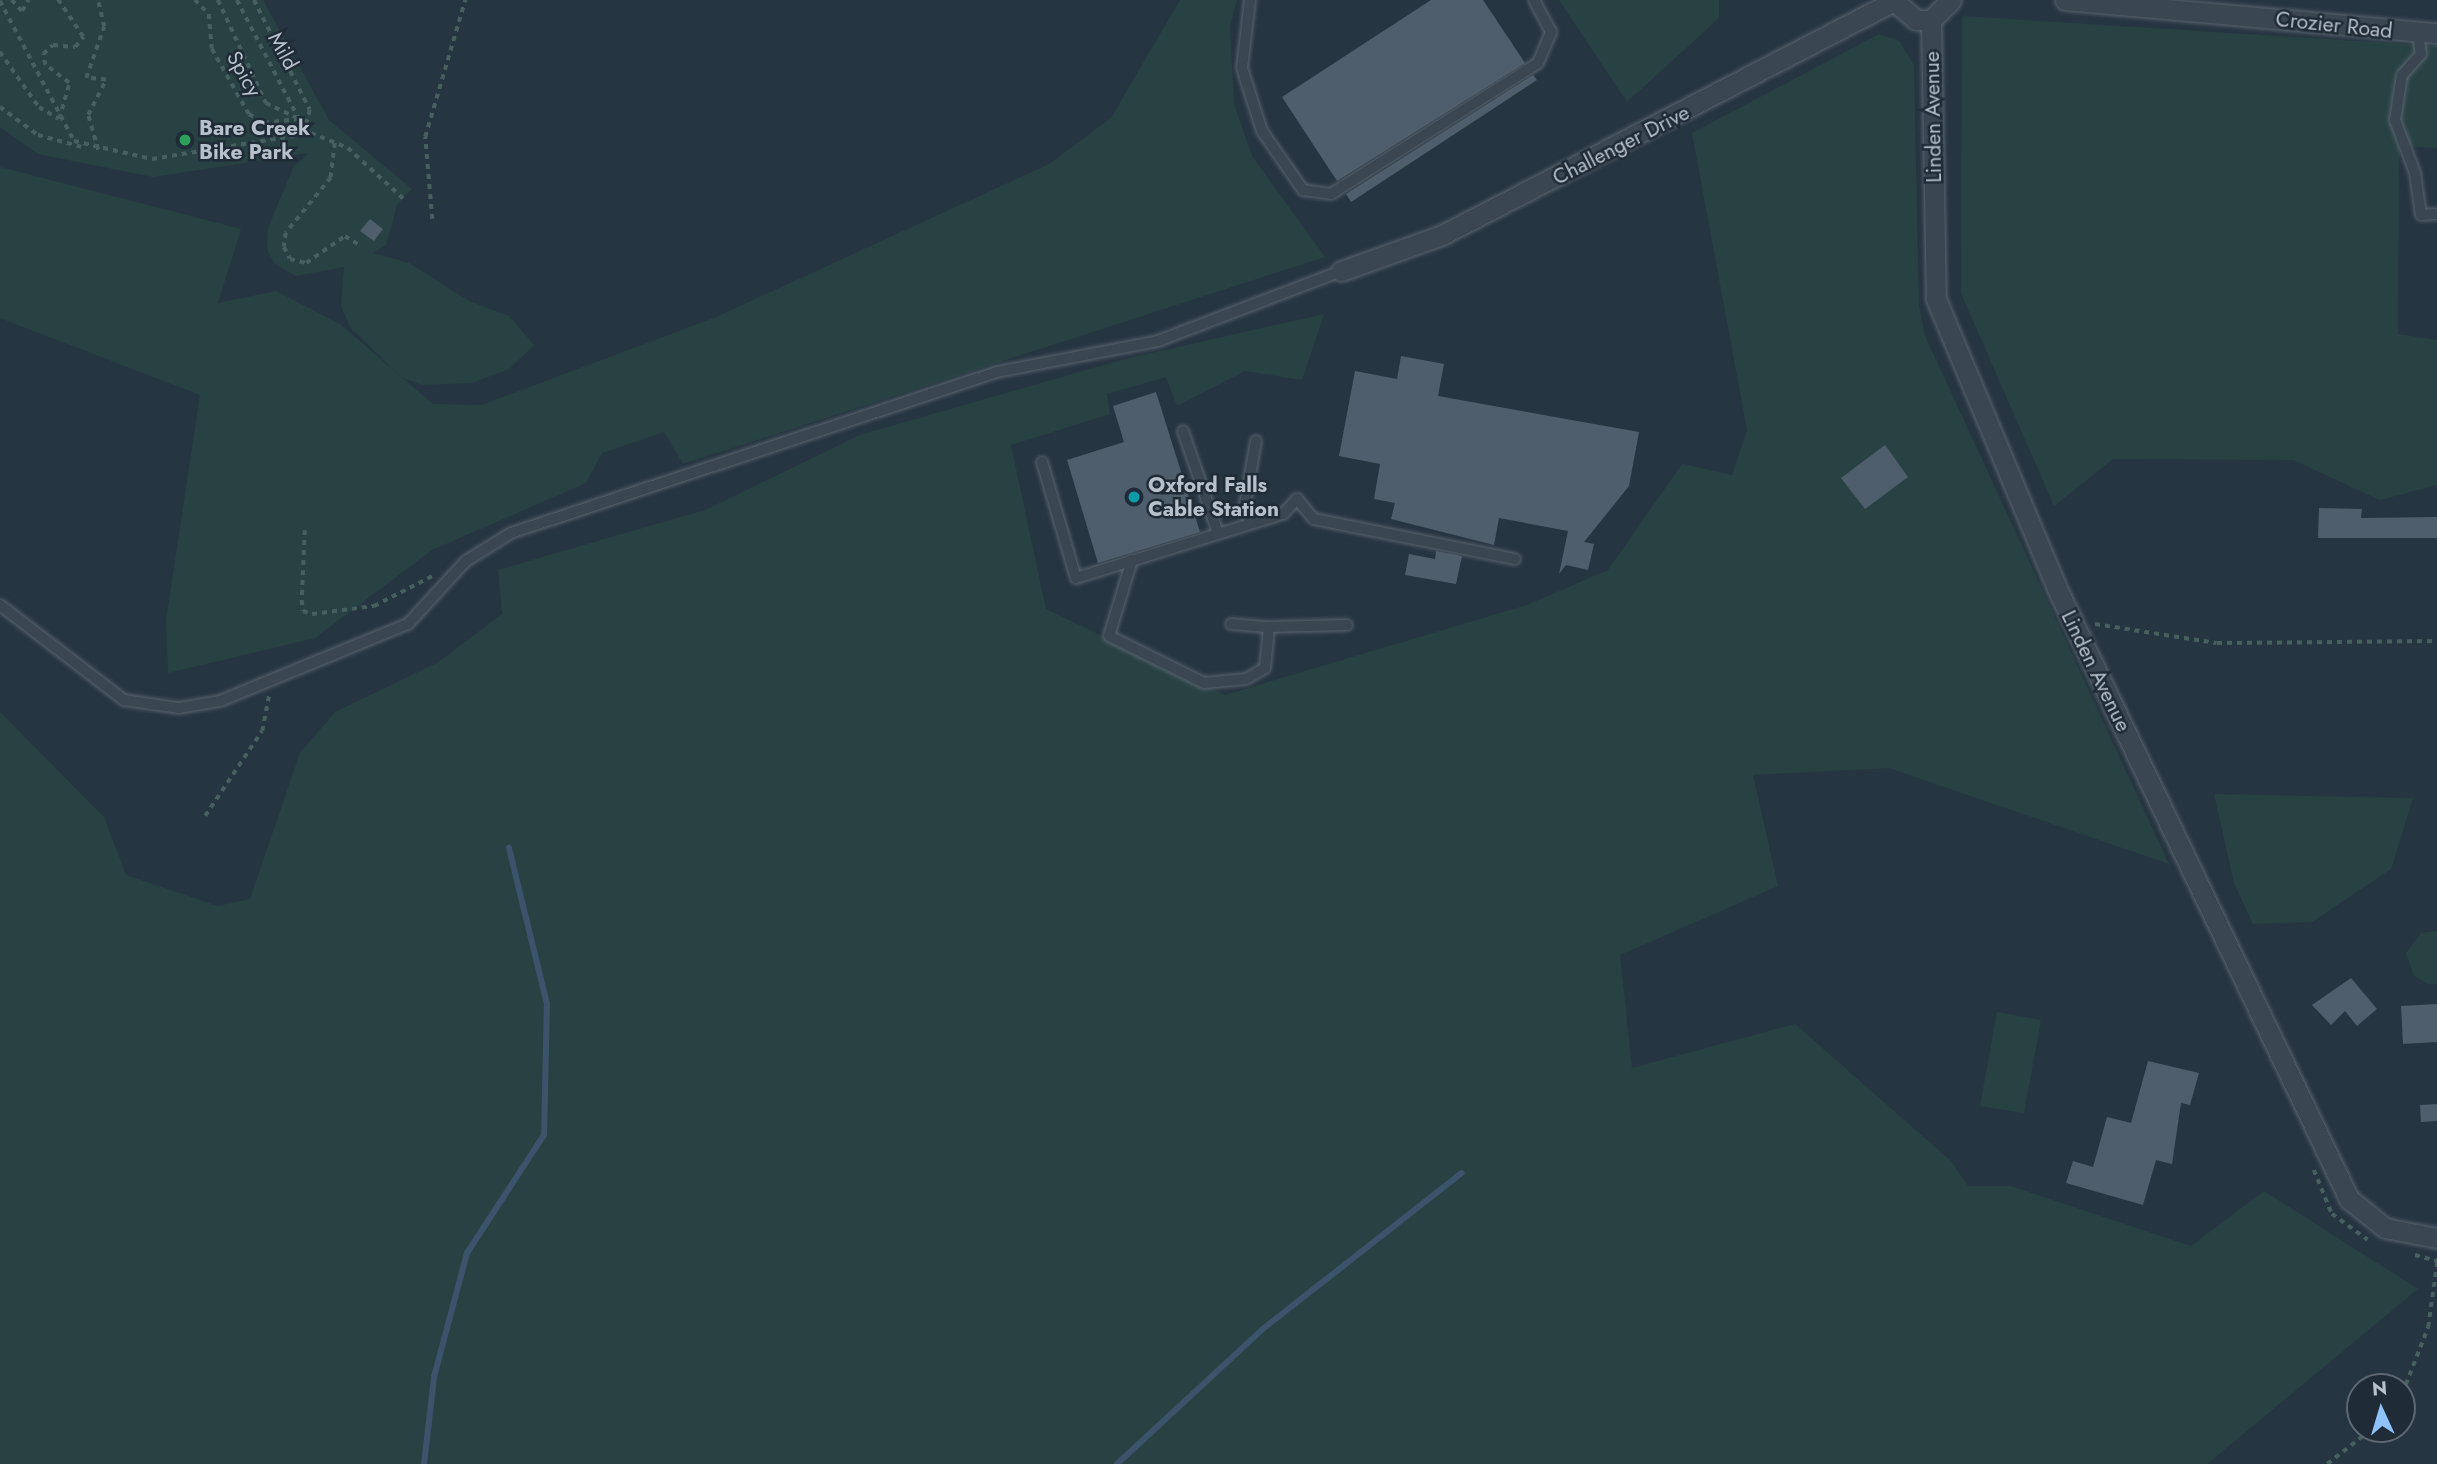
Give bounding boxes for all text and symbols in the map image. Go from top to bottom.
street label: Crozier Road [2274,6,2394,44]
street label: Mild [262,28,304,74]
street label: Spicy [221,47,267,101]
street label: Linden Avenue [1919,51,1947,183]
street label: Challenger Drive [1548,100,1694,190]
place label: Bare Creek Bike Park [199,115,310,165]
marker: Bare Creek Bike Park [177,132,193,148]
place label: Oxford Falls Cable Station [1148,472,1279,522]
marker: Oxford Falls Cable Station [1126,489,1142,505]
street label: Linden Avenue [2056,606,2136,736]
north arrow [2346,1373,2416,1443]
text: N [2371,1375,2388,1403]

